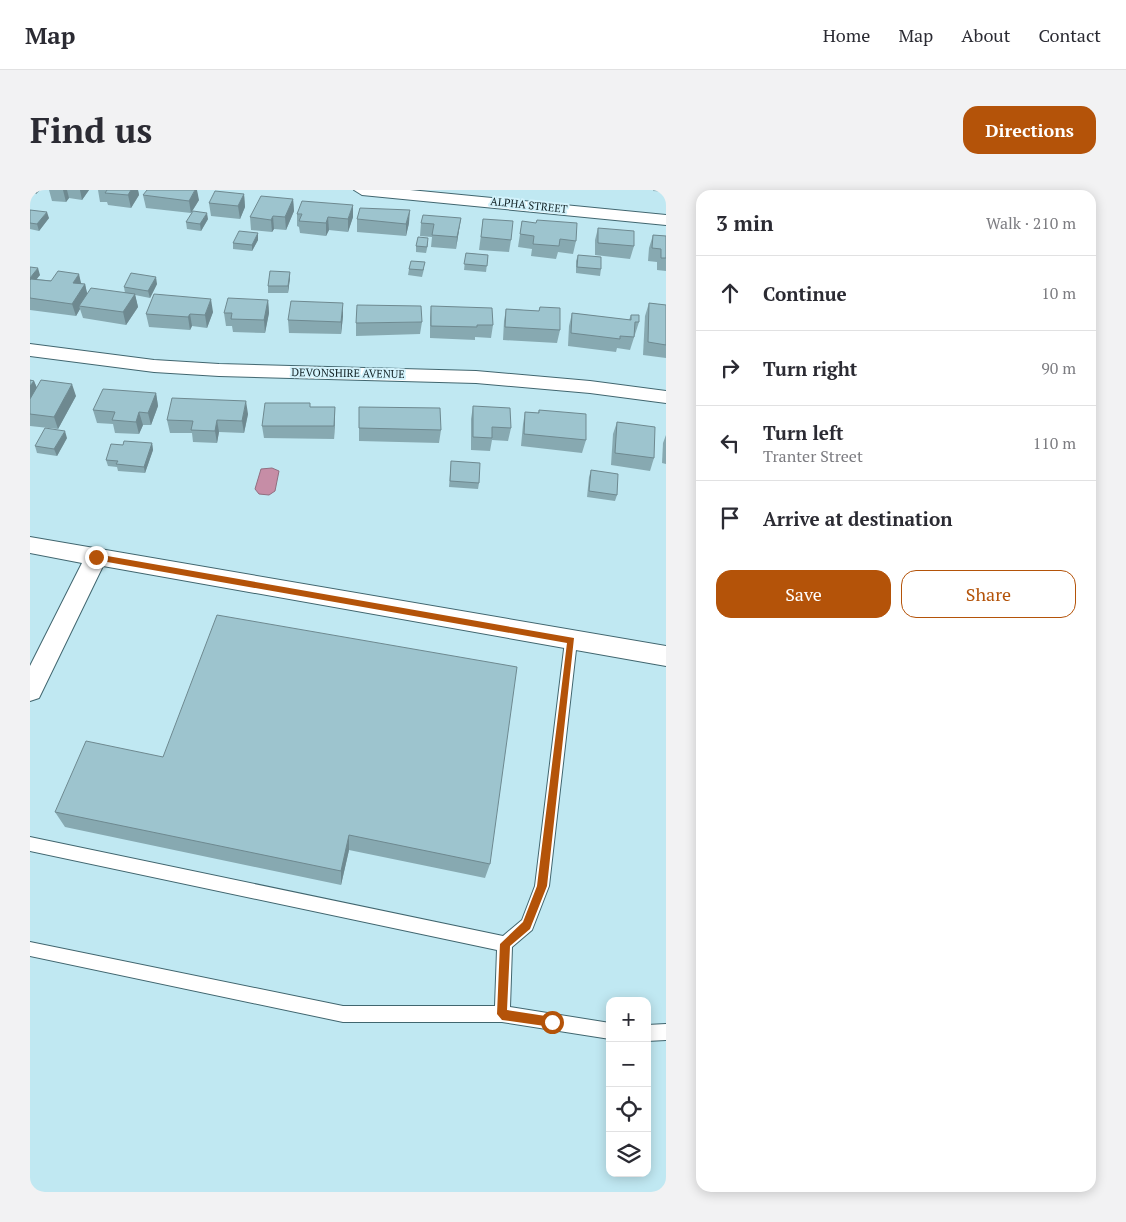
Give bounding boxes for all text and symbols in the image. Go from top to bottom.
text: Map [25,19,75,51]
text: Home [823,23,870,47]
text: Map [898,23,933,47]
text: About [961,23,1010,47]
text: Contact [1038,23,1101,47]
button: Directions [963,106,1096,154]
text: Find us [30,107,152,153]
street label: ALPHA STREET [490,194,568,216]
text: 3 min [716,209,773,237]
text: Walk · 210 m [986,212,1076,234]
icon: ahead [716,279,744,307]
text: Continue [763,281,847,306]
text: 10 m [1041,282,1076,304]
icon: right [716,354,744,382]
text: Turn right [763,356,857,381]
text: 90 m [1041,357,1076,379]
street label: DEVONSHIRE AVENUE [291,365,405,381]
text: Turn left [763,420,844,445]
icon: left [716,429,744,457]
text: 110 m [1033,432,1076,454]
text: Tranter Street [763,445,863,467]
icon: arrive [716,504,744,532]
text: Arrive at destination [763,506,952,531]
route end [85,546,108,569]
button: Save [716,570,891,618]
button: Share [901,570,1076,618]
map controls [606,997,651,1177]
button: + [606,997,651,1042]
route start [541,1011,564,1034]
button: − [606,1042,651,1087]
button: locate [606,1087,651,1132]
button: layers [606,1132,651,1177]

